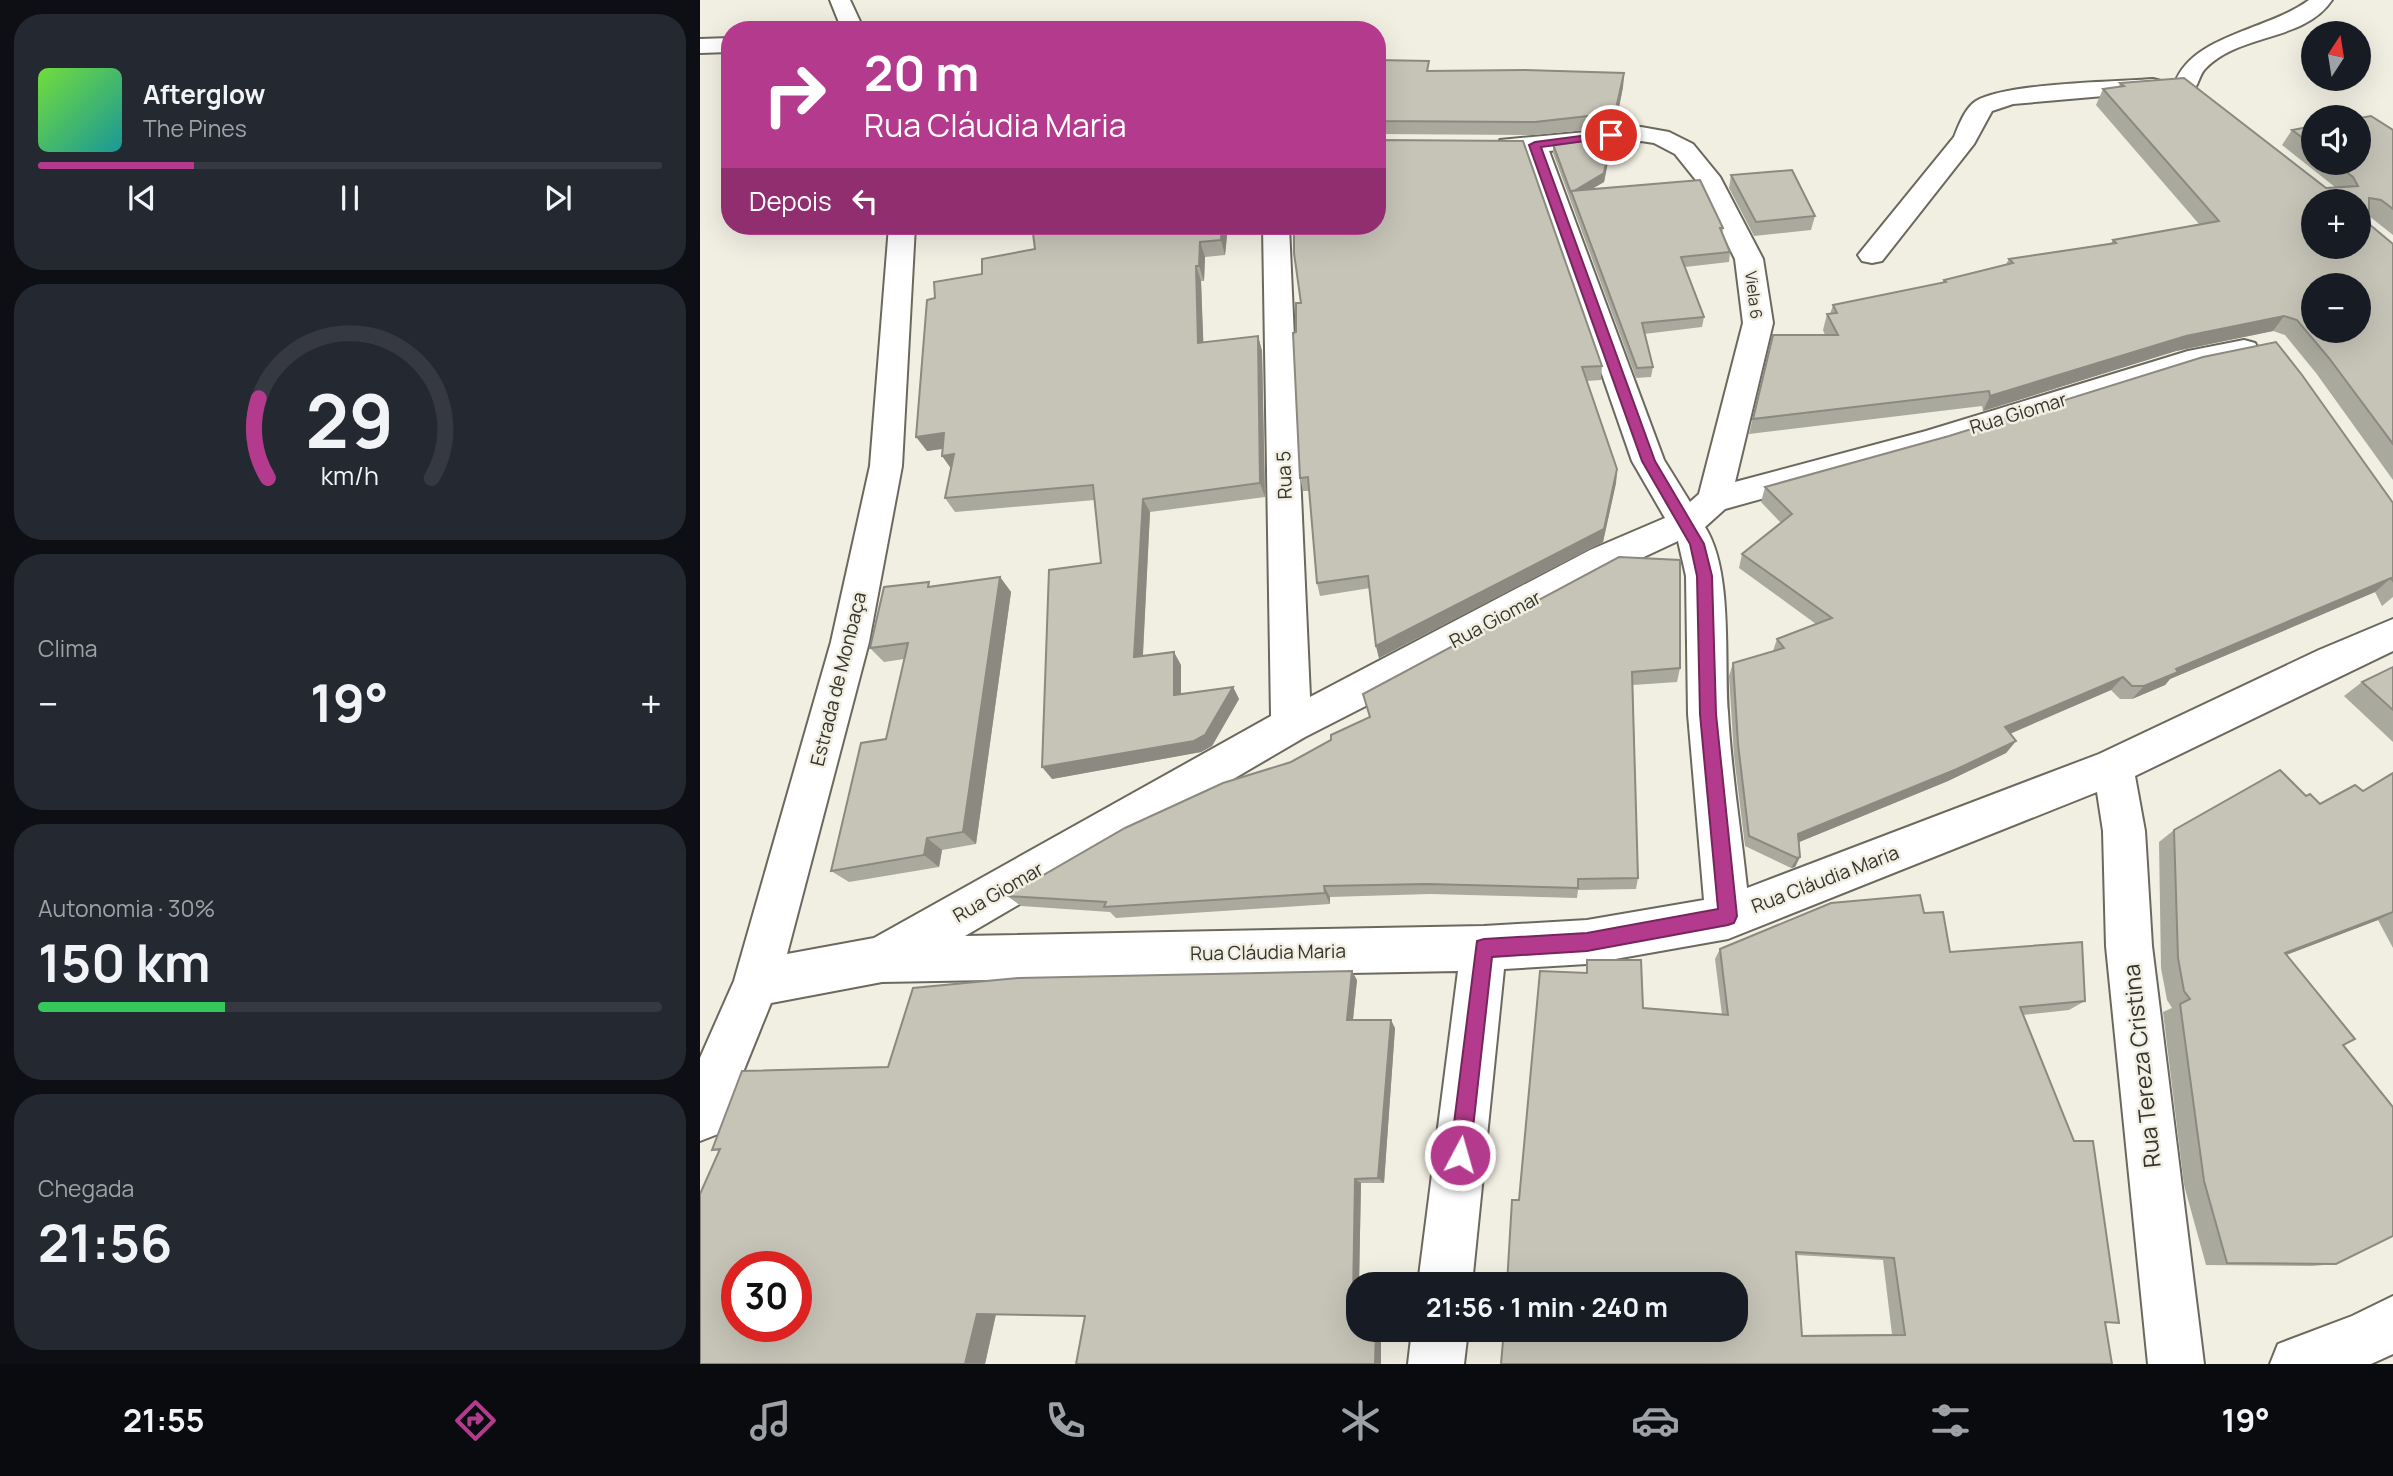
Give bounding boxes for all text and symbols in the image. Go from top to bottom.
north arrow [2301,21,2371,91]
map controls [2301,21,2371,343]
text: 20 m [864,39,979,106]
icon: right [749,49,840,140]
text: Afterglow [143,76,265,112]
text: Rua Cláudia Maria [864,103,1127,147]
pin [1581,105,1641,165]
button: sound [2301,105,2371,175]
text: The Pines [143,112,247,144]
icon: arrive [1592,116,1630,154]
icon: previous [123,179,161,217]
icon: pause [331,179,369,217]
icon: next [539,179,577,217]
icon: left [846,182,884,220]
text: Depois [749,183,832,219]
button: + [2301,189,2371,259]
street label: Viela 6 [1740,270,1768,320]
button: − [2301,273,2371,343]
text: 29 [306,370,394,470]
street label: Rua Giomar [1966,386,2070,440]
street label: Rua 5 [1270,450,1298,500]
text: km/h [321,458,379,493]
street label: Rua Giomar [1445,584,1545,654]
street label: Estrada de Monbaça [804,589,872,769]
text: Clima [38,632,97,664]
text: 19° [310,667,389,738]
text: − [38,677,59,729]
text: + [640,677,662,729]
street label: Rua Cláudia Maria [1748,839,1902,919]
street label: Rua Giomar [948,856,1048,928]
text: Autonomia · 30% [38,892,215,924]
text: 150 km [38,927,211,998]
street label: Rua Cláudia Maria [1190,938,1346,966]
street label: Rua Tereza Cristina [2114,963,2168,1169]
position arrow [1423,1118,1497,1192]
text: Chegada [38,1172,134,1204]
text: 21:56 [38,1207,172,1278]
speed limit sign: 30 [721,1251,812,1342]
text: 21:56 · 1 min · 240 m [1426,1289,1668,1325]
icon: directions [451,1396,500,1445]
icon: music [746,1396,795,1445]
icon: phone [1041,1396,1090,1445]
icon: climate [1336,1396,1385,1445]
icon: car [1631,1396,1680,1445]
icon: filters [1926,1396,1975,1445]
text: 21:55 [123,1398,205,1442]
text: 19° [2222,1398,2270,1442]

